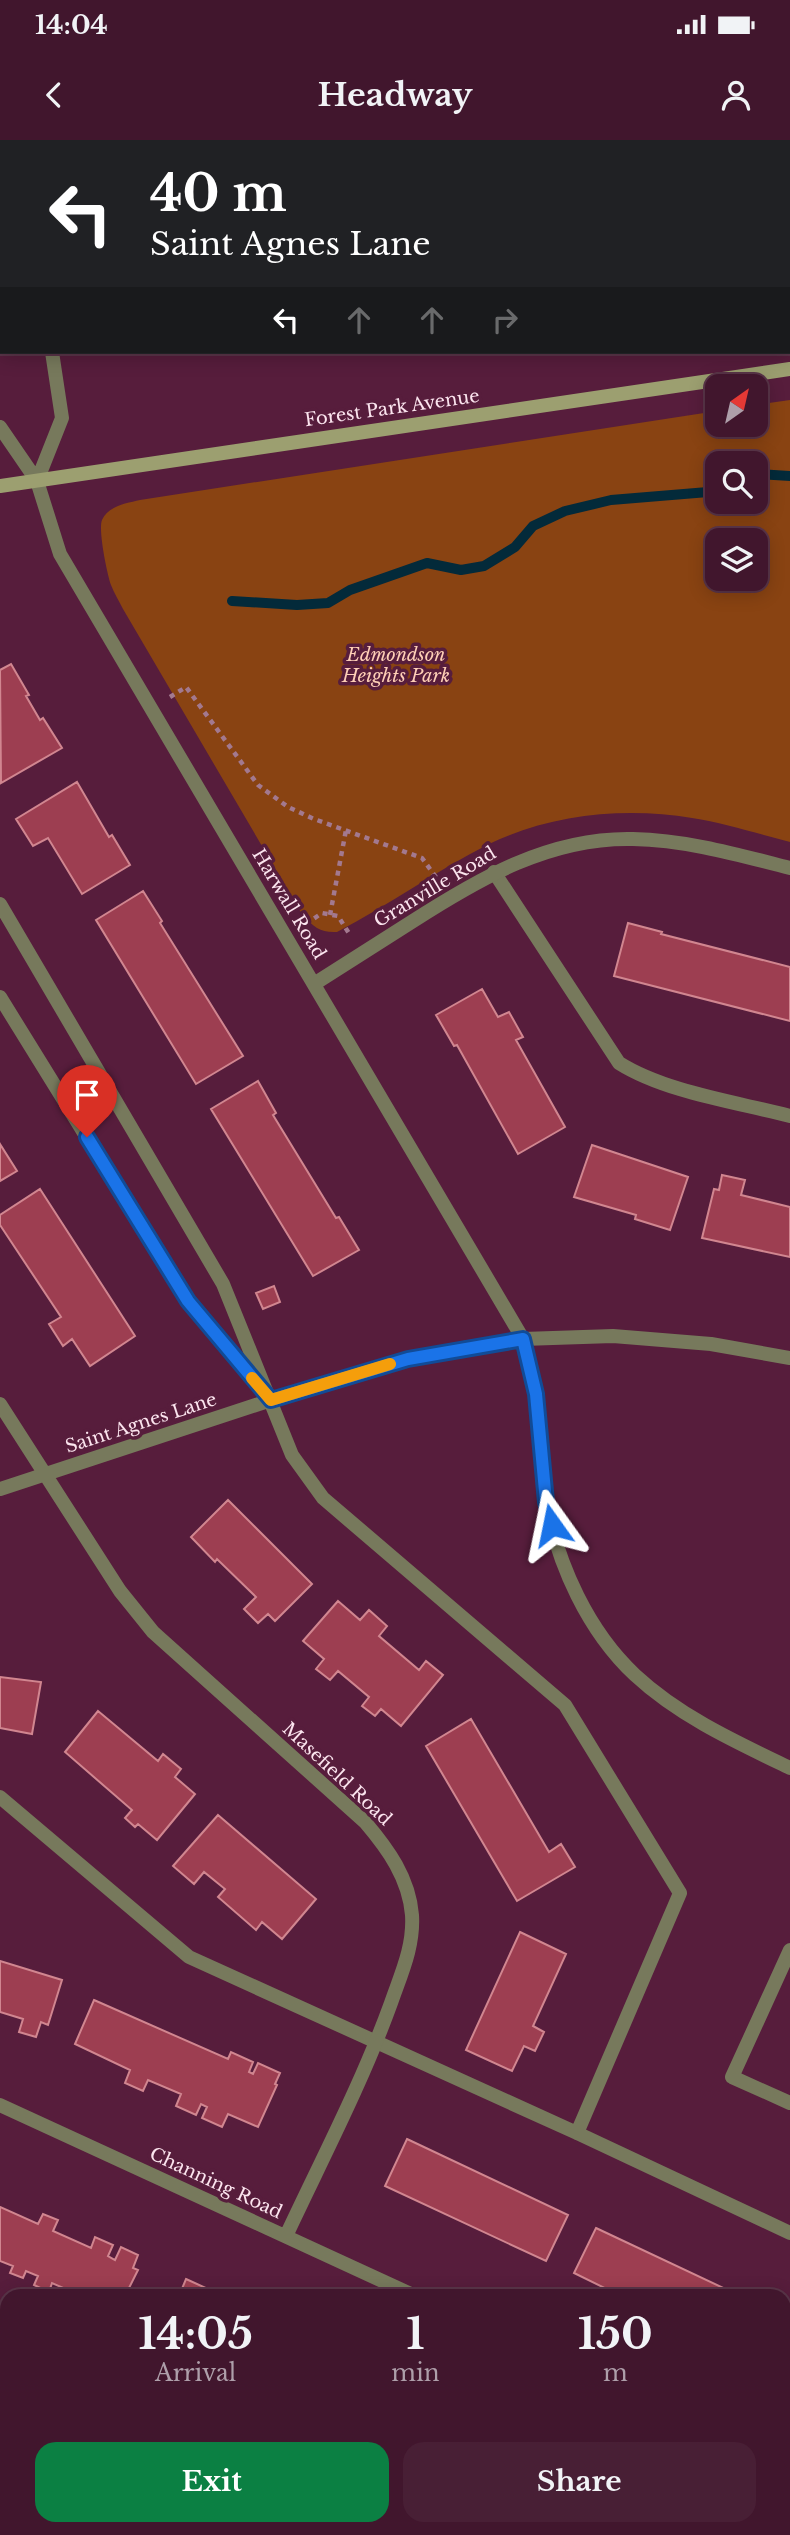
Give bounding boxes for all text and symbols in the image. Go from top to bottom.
text: 14:04 [35,9,108,41]
text: Headway [318,75,472,115]
icon: back [35,76,73,114]
icon: person [717,76,755,114]
text: 40 m [150,163,287,224]
icon: left [35,168,126,259]
text: Saint Agnes Lane [150,224,431,264]
icon: left [267,301,305,339]
icon: ahead [340,301,378,339]
icon: ahead [413,301,451,339]
icon: right [486,301,524,339]
north arrow [705,374,768,438]
map controls [705,374,768,591]
street label: Forest Park Avenue [303,385,481,431]
button: search [705,451,768,514]
button: layers [705,528,768,591]
park label: Edmondson Heights Park [341,644,450,687]
street label: Granville Road [370,842,500,932]
street label: Harwall Road [247,845,331,963]
pin [57,1065,117,1137]
icon: arrive [68,1076,106,1114]
street label: Saint Agnes Lane [63,1388,219,1458]
position arrow [515,1488,589,1562]
street label: Masefield Road [278,1718,396,1830]
street label: Channing Road [146,2143,286,2223]
text: 14:05 [138,2308,253,2360]
text: 1 [406,2308,425,2360]
text: 150 [578,2308,653,2360]
text: Arrival [155,2359,236,2387]
text: min [391,2359,440,2387]
text: m [603,2359,628,2387]
button: Exit [35,2442,389,2522]
button: Share [403,2442,756,2522]

